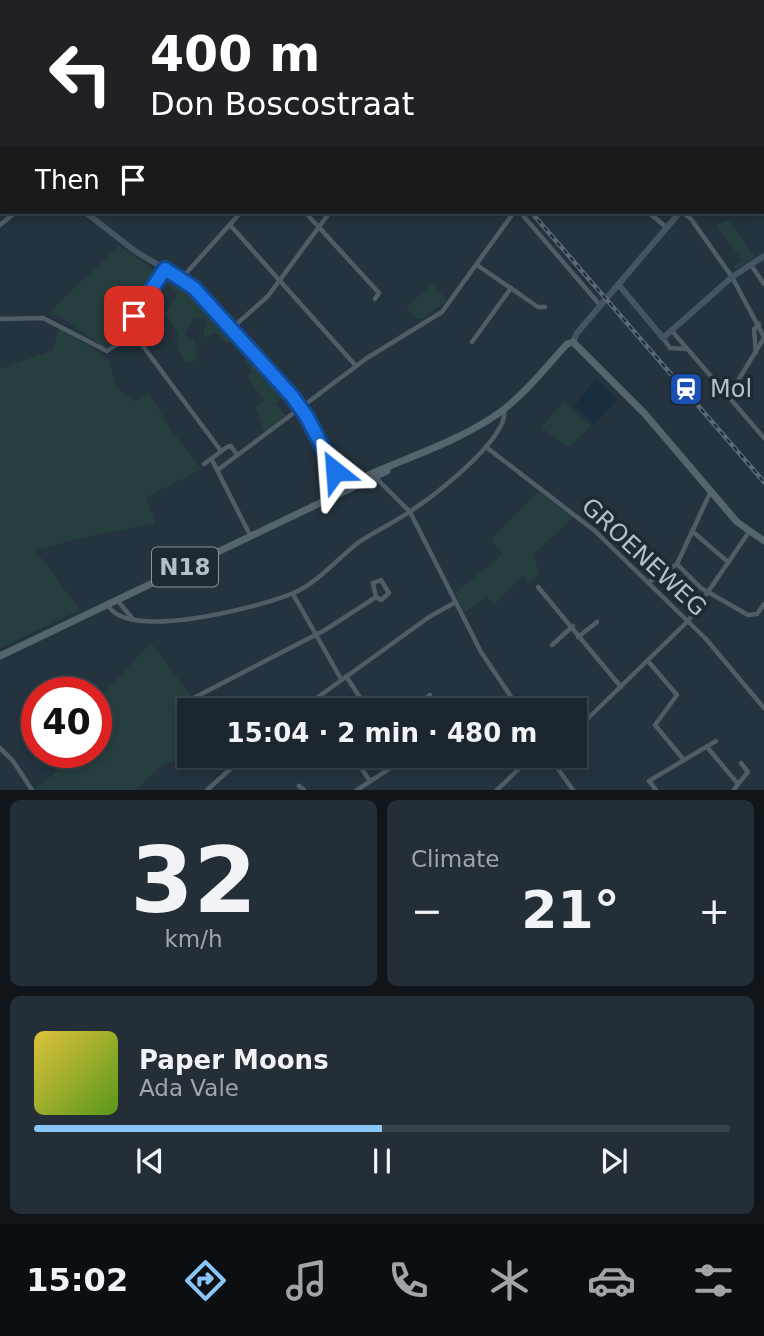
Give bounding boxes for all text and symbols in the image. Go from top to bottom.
text: 400 m [150,26,320,83]
icon: left [35,28,126,119]
text: Don Boscostraat [150,85,414,123]
icon: arrive [114,161,152,199]
text: Then [35,165,100,195]
pin [104,286,164,346]
icon: arrive [115,297,153,335]
station icon: Mol [667,370,705,408]
place label: Mol [710,375,752,403]
position arrow [298,434,372,508]
street label: GROENEWEG [576,492,712,622]
road number: N18 [152,548,218,586]
speed limit sign: 40 [21,677,112,768]
text: 15:04 · 2 min · 480 m [227,718,537,748]
text: 32 [130,828,257,933]
text: Climate [411,846,500,872]
text: 21° [521,880,620,940]
text: − [411,889,443,933]
text: + [698,889,730,933]
text: km/h [164,926,223,952]
text: Paper Moons [139,1045,329,1075]
text: Ada Vale [139,1075,239,1101]
icon: previous [131,1142,169,1180]
icon: pause [363,1142,401,1180]
icon: next [595,1142,633,1180]
icon: directions [181,1256,230,1305]
icon: music [282,1256,331,1305]
icon: phone [384,1256,433,1305]
icon: climate [485,1256,534,1305]
icon: car [587,1256,636,1305]
icon: filters [689,1256,738,1305]
text: 15:02 [26,1261,128,1299]

